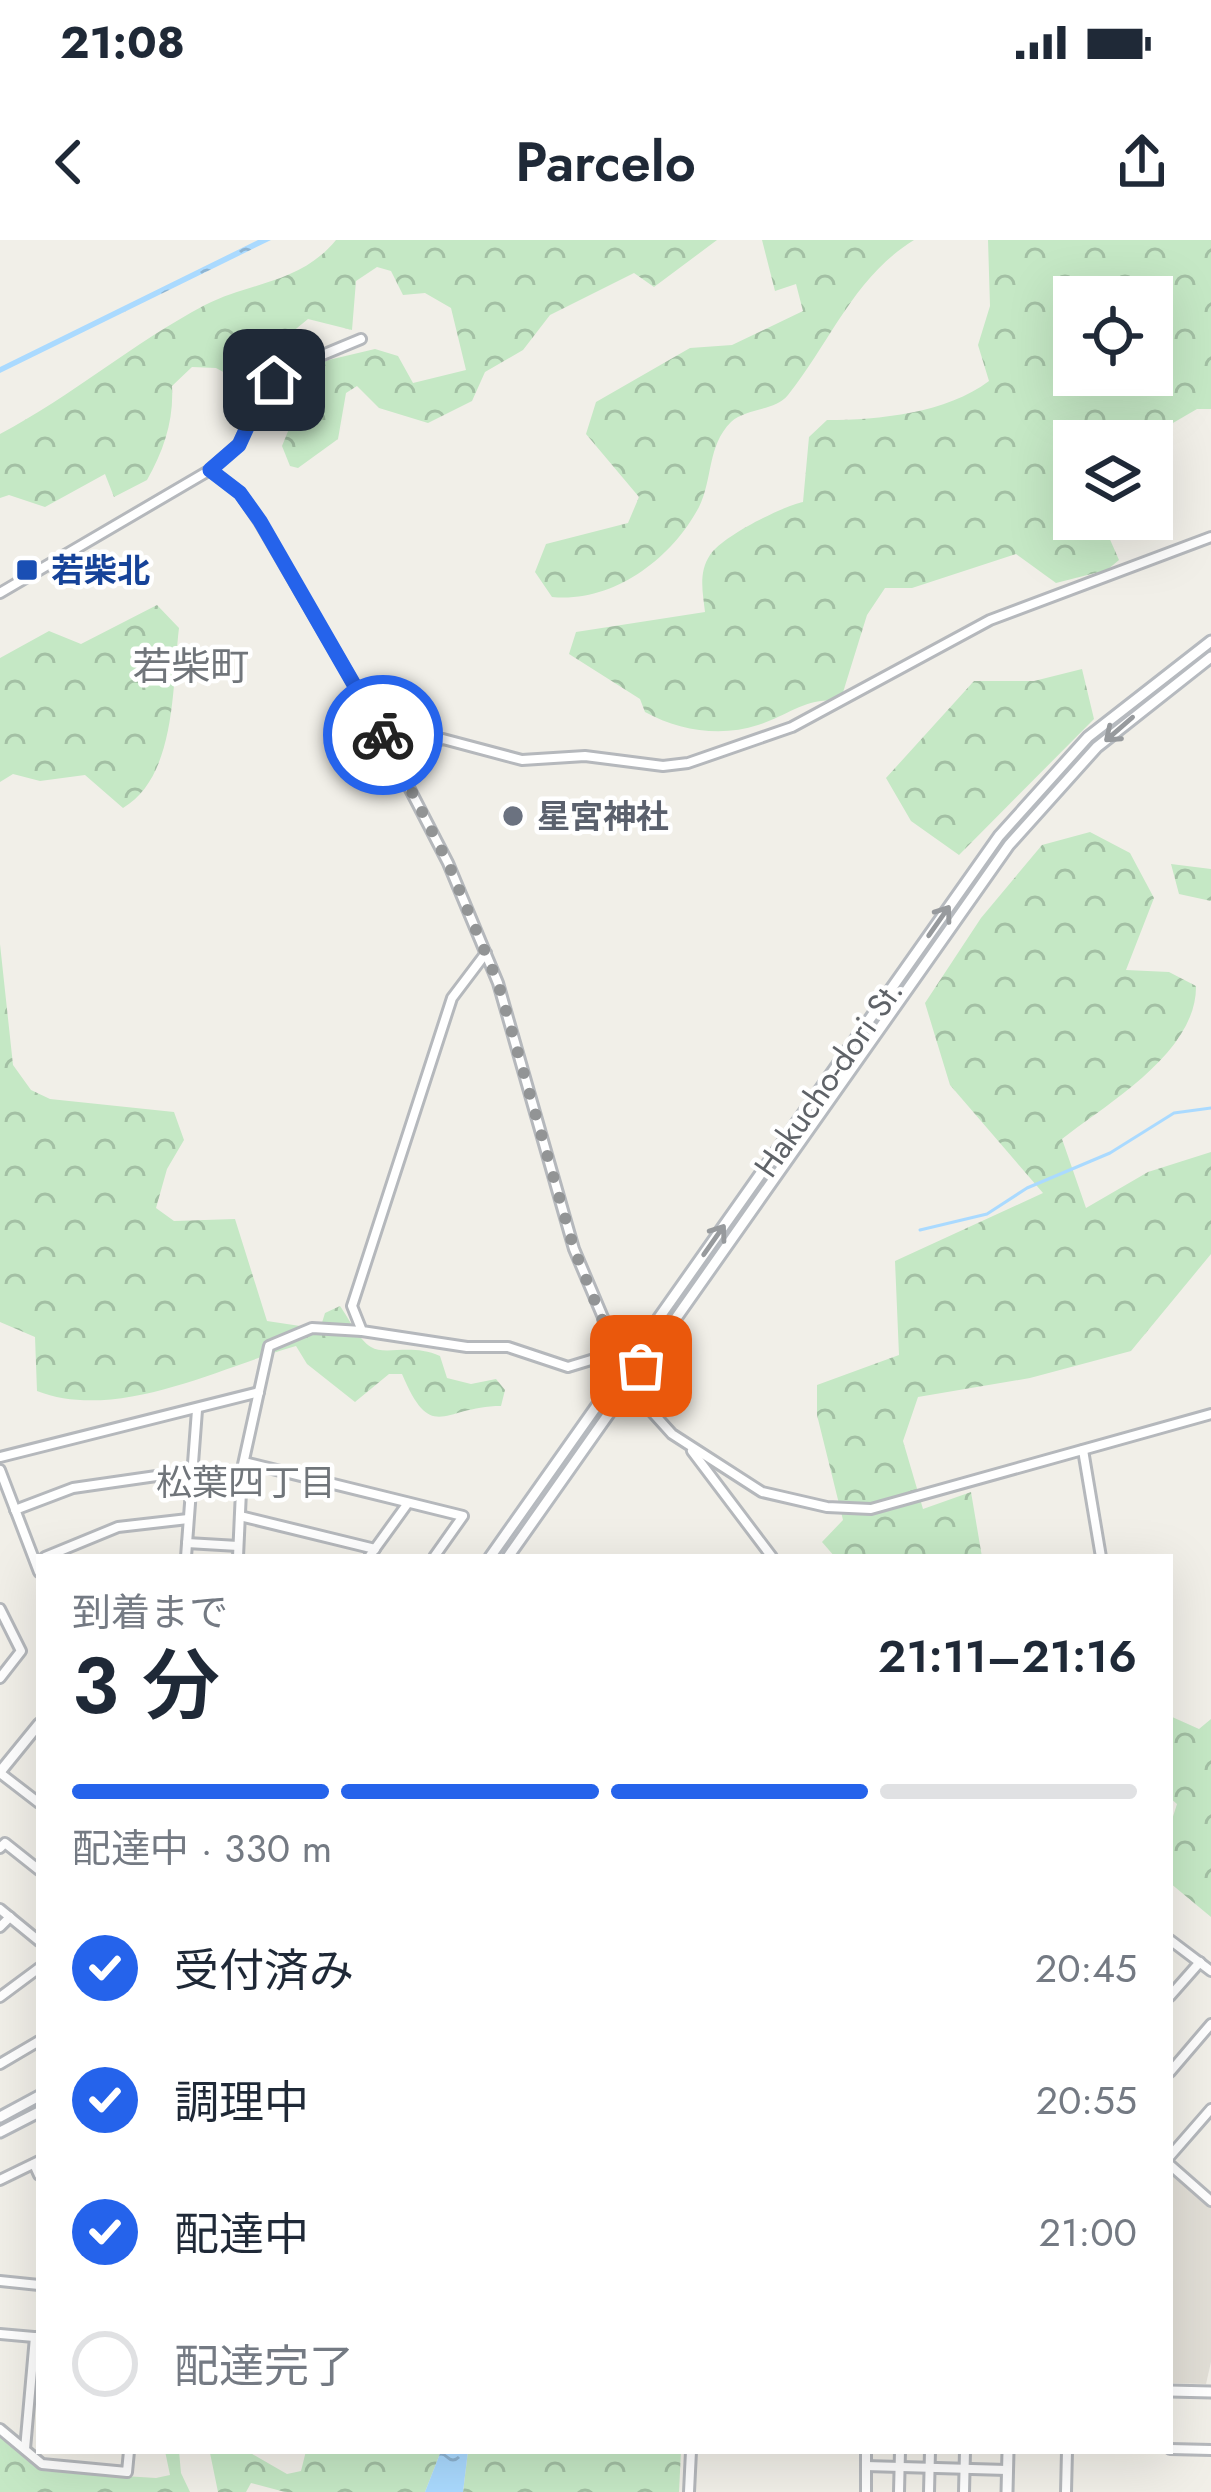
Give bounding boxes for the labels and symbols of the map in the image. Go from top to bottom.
pin [223,329,325,431]
place label: 若柴北 [51,547,150,594]
marker: 若柴北 [14,557,40,583]
district label: 若柴町 [132,638,250,695]
courier [323,675,443,795]
one-way arrow [1104,714,1134,742]
place label: 星宮神社 [537,793,669,840]
marker: 星宮神社 [500,803,526,829]
one-way arrow [925,905,951,938]
street label: Hakucho-dori St. [743,970,914,1187]
one-way arrow [701,1224,726,1257]
pin [590,1315,692,1417]
district label: 松葉四丁目 [156,1456,336,1508]

